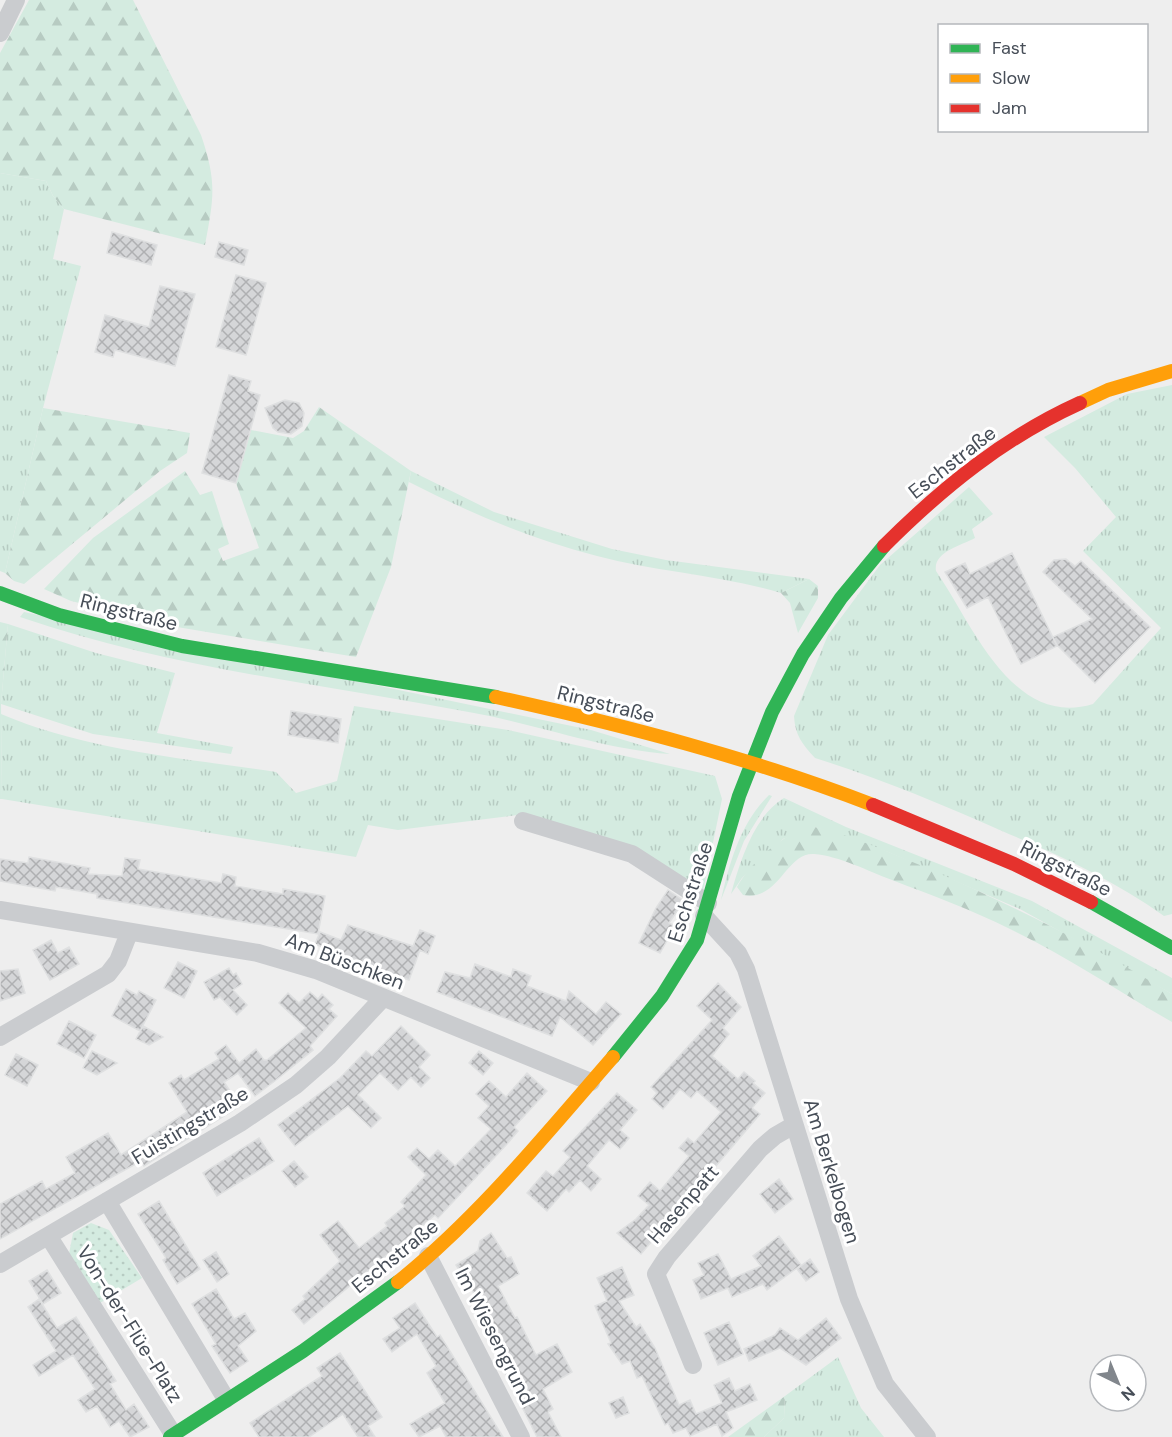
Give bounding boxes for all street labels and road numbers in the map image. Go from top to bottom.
street label: Eschstraße [903,420,1001,504]
street label: Ringstraße [78,587,180,637]
street label: Ringstraße [555,679,657,729]
street label: Ringstraße [1016,834,1116,902]
street label: Eschstraße [662,838,718,946]
street label: Am Büschken [282,926,408,996]
street label: Fuistingstraße [127,1080,253,1170]
street label: Am Berkelbogen [798,1095,866,1247]
street label: Hasenpatt [642,1159,724,1249]
street label: Eschstraße [346,1213,444,1299]
street label: Von-der-Flüe-Platz [71,1240,189,1408]
street label: Im Wiesengrund [449,1263,541,1409]

